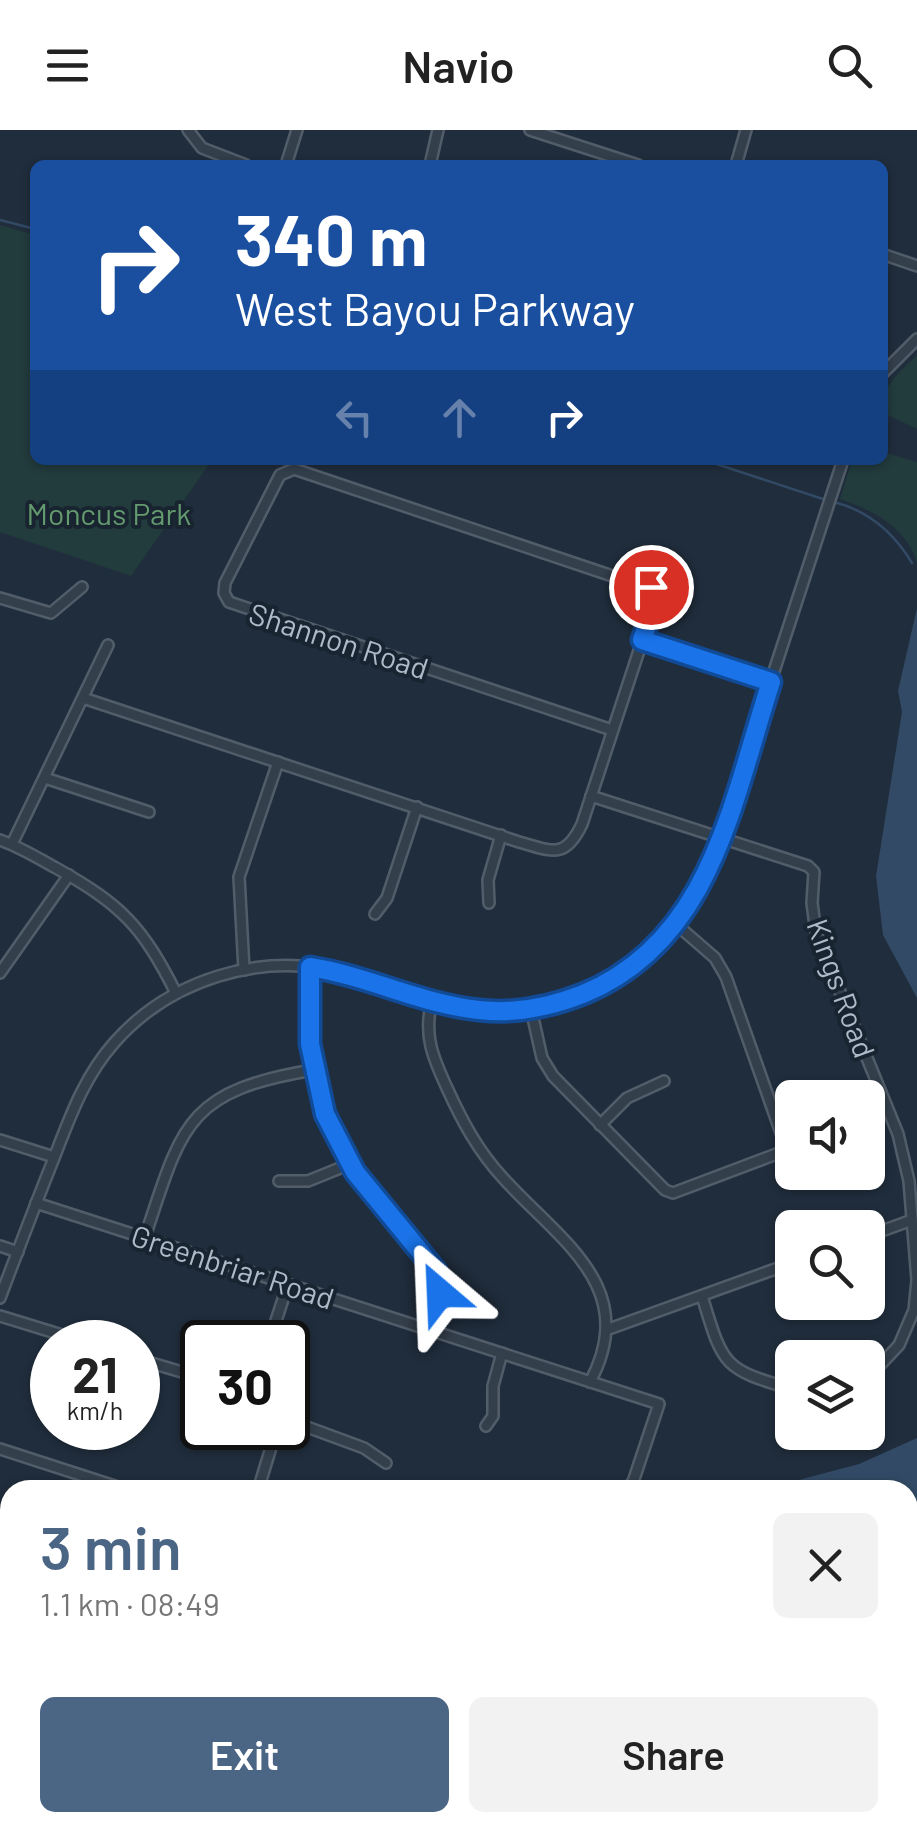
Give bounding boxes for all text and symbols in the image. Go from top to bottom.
icon: menu [40,38,95,93]
text: Navio [402,38,515,92]
icon: search [822,38,877,93]
text: 340 m [235,196,428,280]
icon: right [70,200,200,330]
text: West Bayou Parkway [235,281,635,335]
icon: left [327,390,382,445]
icon: ahead [432,390,487,445]
icon: right [537,390,592,445]
park label: Moncus Park [27,495,191,531]
pin [609,545,694,630]
icon: arrive [624,560,679,615]
street label: Shannon Road [245,594,433,686]
street label: Kings Road [800,914,884,1062]
map controls [775,1080,885,1450]
button: sound [775,1080,885,1190]
button: search [775,1210,885,1320]
street label: Greenbriar Road [127,1216,339,1316]
position arrow [388,1241,492,1345]
speed limit sign: 30 [180,1320,310,1450]
button: layers [775,1340,885,1450]
text: 21 [72,1343,118,1403]
text: km/h [67,1395,123,1425]
text: 3 min [40,1510,182,1582]
button: close [773,1513,878,1618]
text: 1.1 km · 08:49 [40,1584,220,1622]
button: Exit [40,1697,449,1812]
button: Share [469,1697,878,1812]

